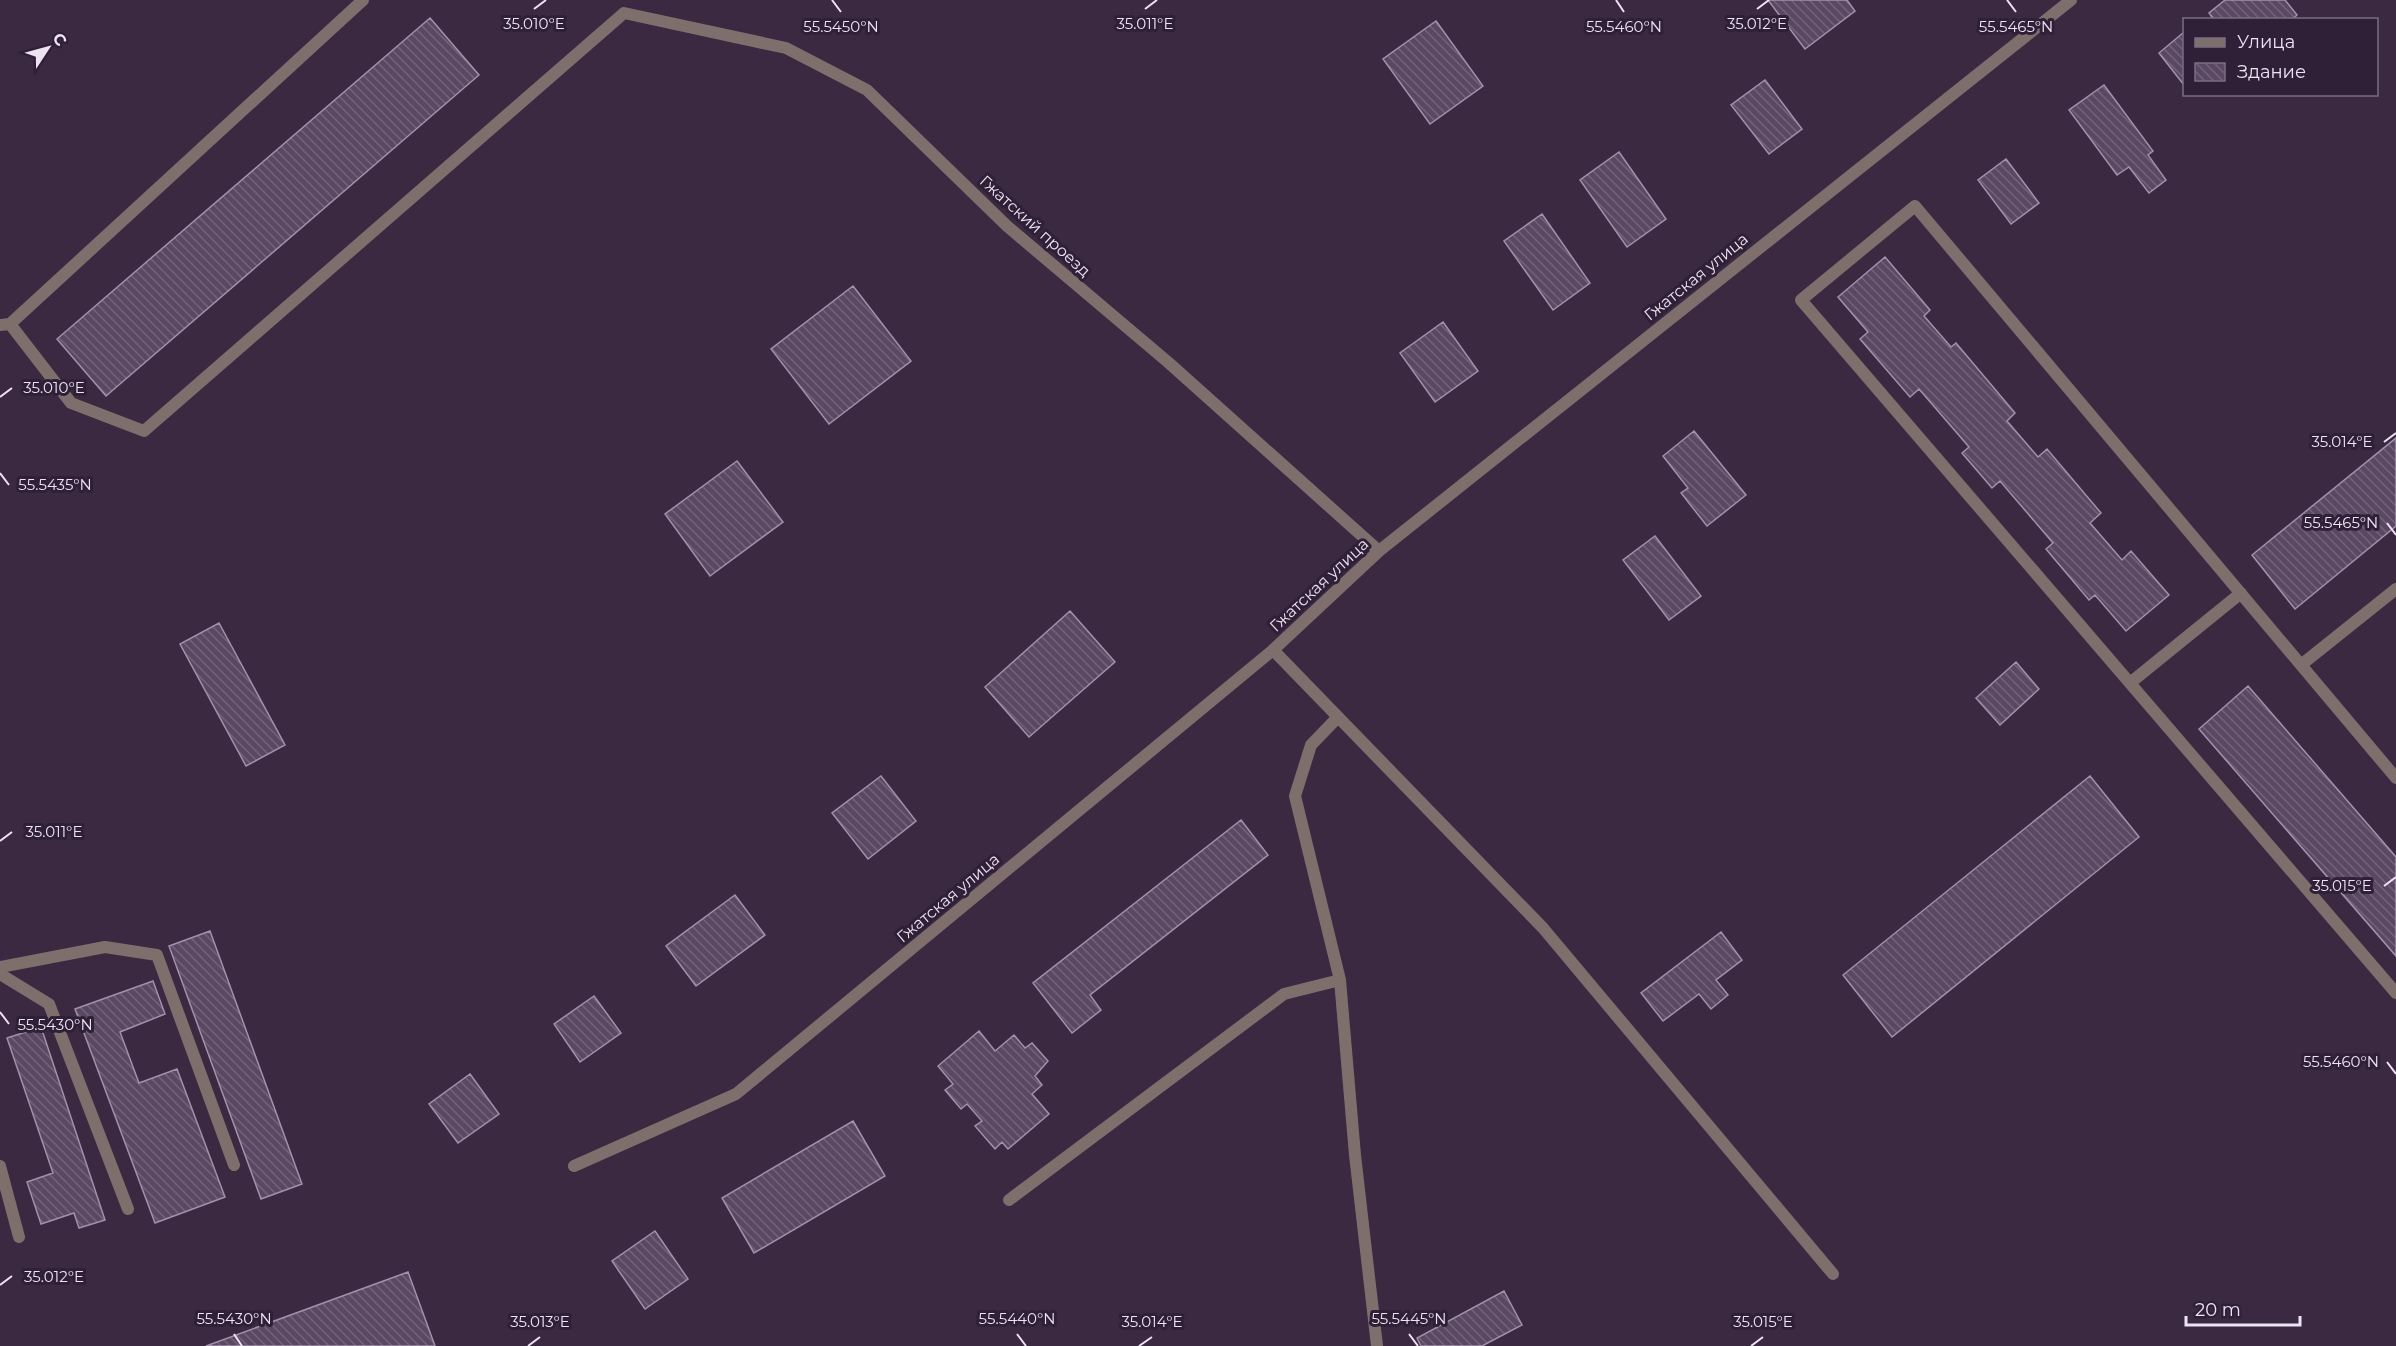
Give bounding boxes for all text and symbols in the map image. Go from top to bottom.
text: 35.010°E [503,14,565,33]
text: 35.011°E [1117,14,1173,33]
text: 35.012°E [1727,14,1787,33]
text: 55.5450°N [803,17,879,36]
text: 55.5460°N [1586,17,1662,36]
text: 55.5465°N [1979,17,2053,36]
north arrow [18,18,78,78]
legend [2183,18,2378,96]
text: С [49,29,71,50]
text: Улица [2237,31,2295,53]
text: Здание [2237,61,2306,83]
street label: Гжатский проезд [976,171,1094,281]
street label: Гжатская улица [1640,229,1752,325]
text: 35.010°E [23,378,85,397]
text: 35.014°E [2312,432,2372,451]
text: 55.5435°N [18,475,92,494]
text: 55.5465°N [2304,513,2378,532]
street label: Гжатская улица [1266,534,1372,636]
text: 35.011°E [26,822,82,841]
street label: Гжатская улица [893,850,1003,946]
text: 35.015°E [2312,876,2372,895]
text: 55.5430°N [17,1015,93,1034]
text: 55.5460°N [2303,1052,2379,1071]
text: 35.012°E [24,1267,84,1286]
scale bar [2186,1289,2300,1327]
text: 20 m [2195,1299,2241,1321]
text: 55.5430°N [196,1309,272,1328]
text: 55.5440°N [979,1309,1055,1328]
text: 55.5445°N [1371,1309,1447,1328]
text: 35.013°E [510,1312,570,1331]
text: 35.014°E [1122,1312,1182,1331]
text: 35.015°E [1733,1312,1793,1331]

